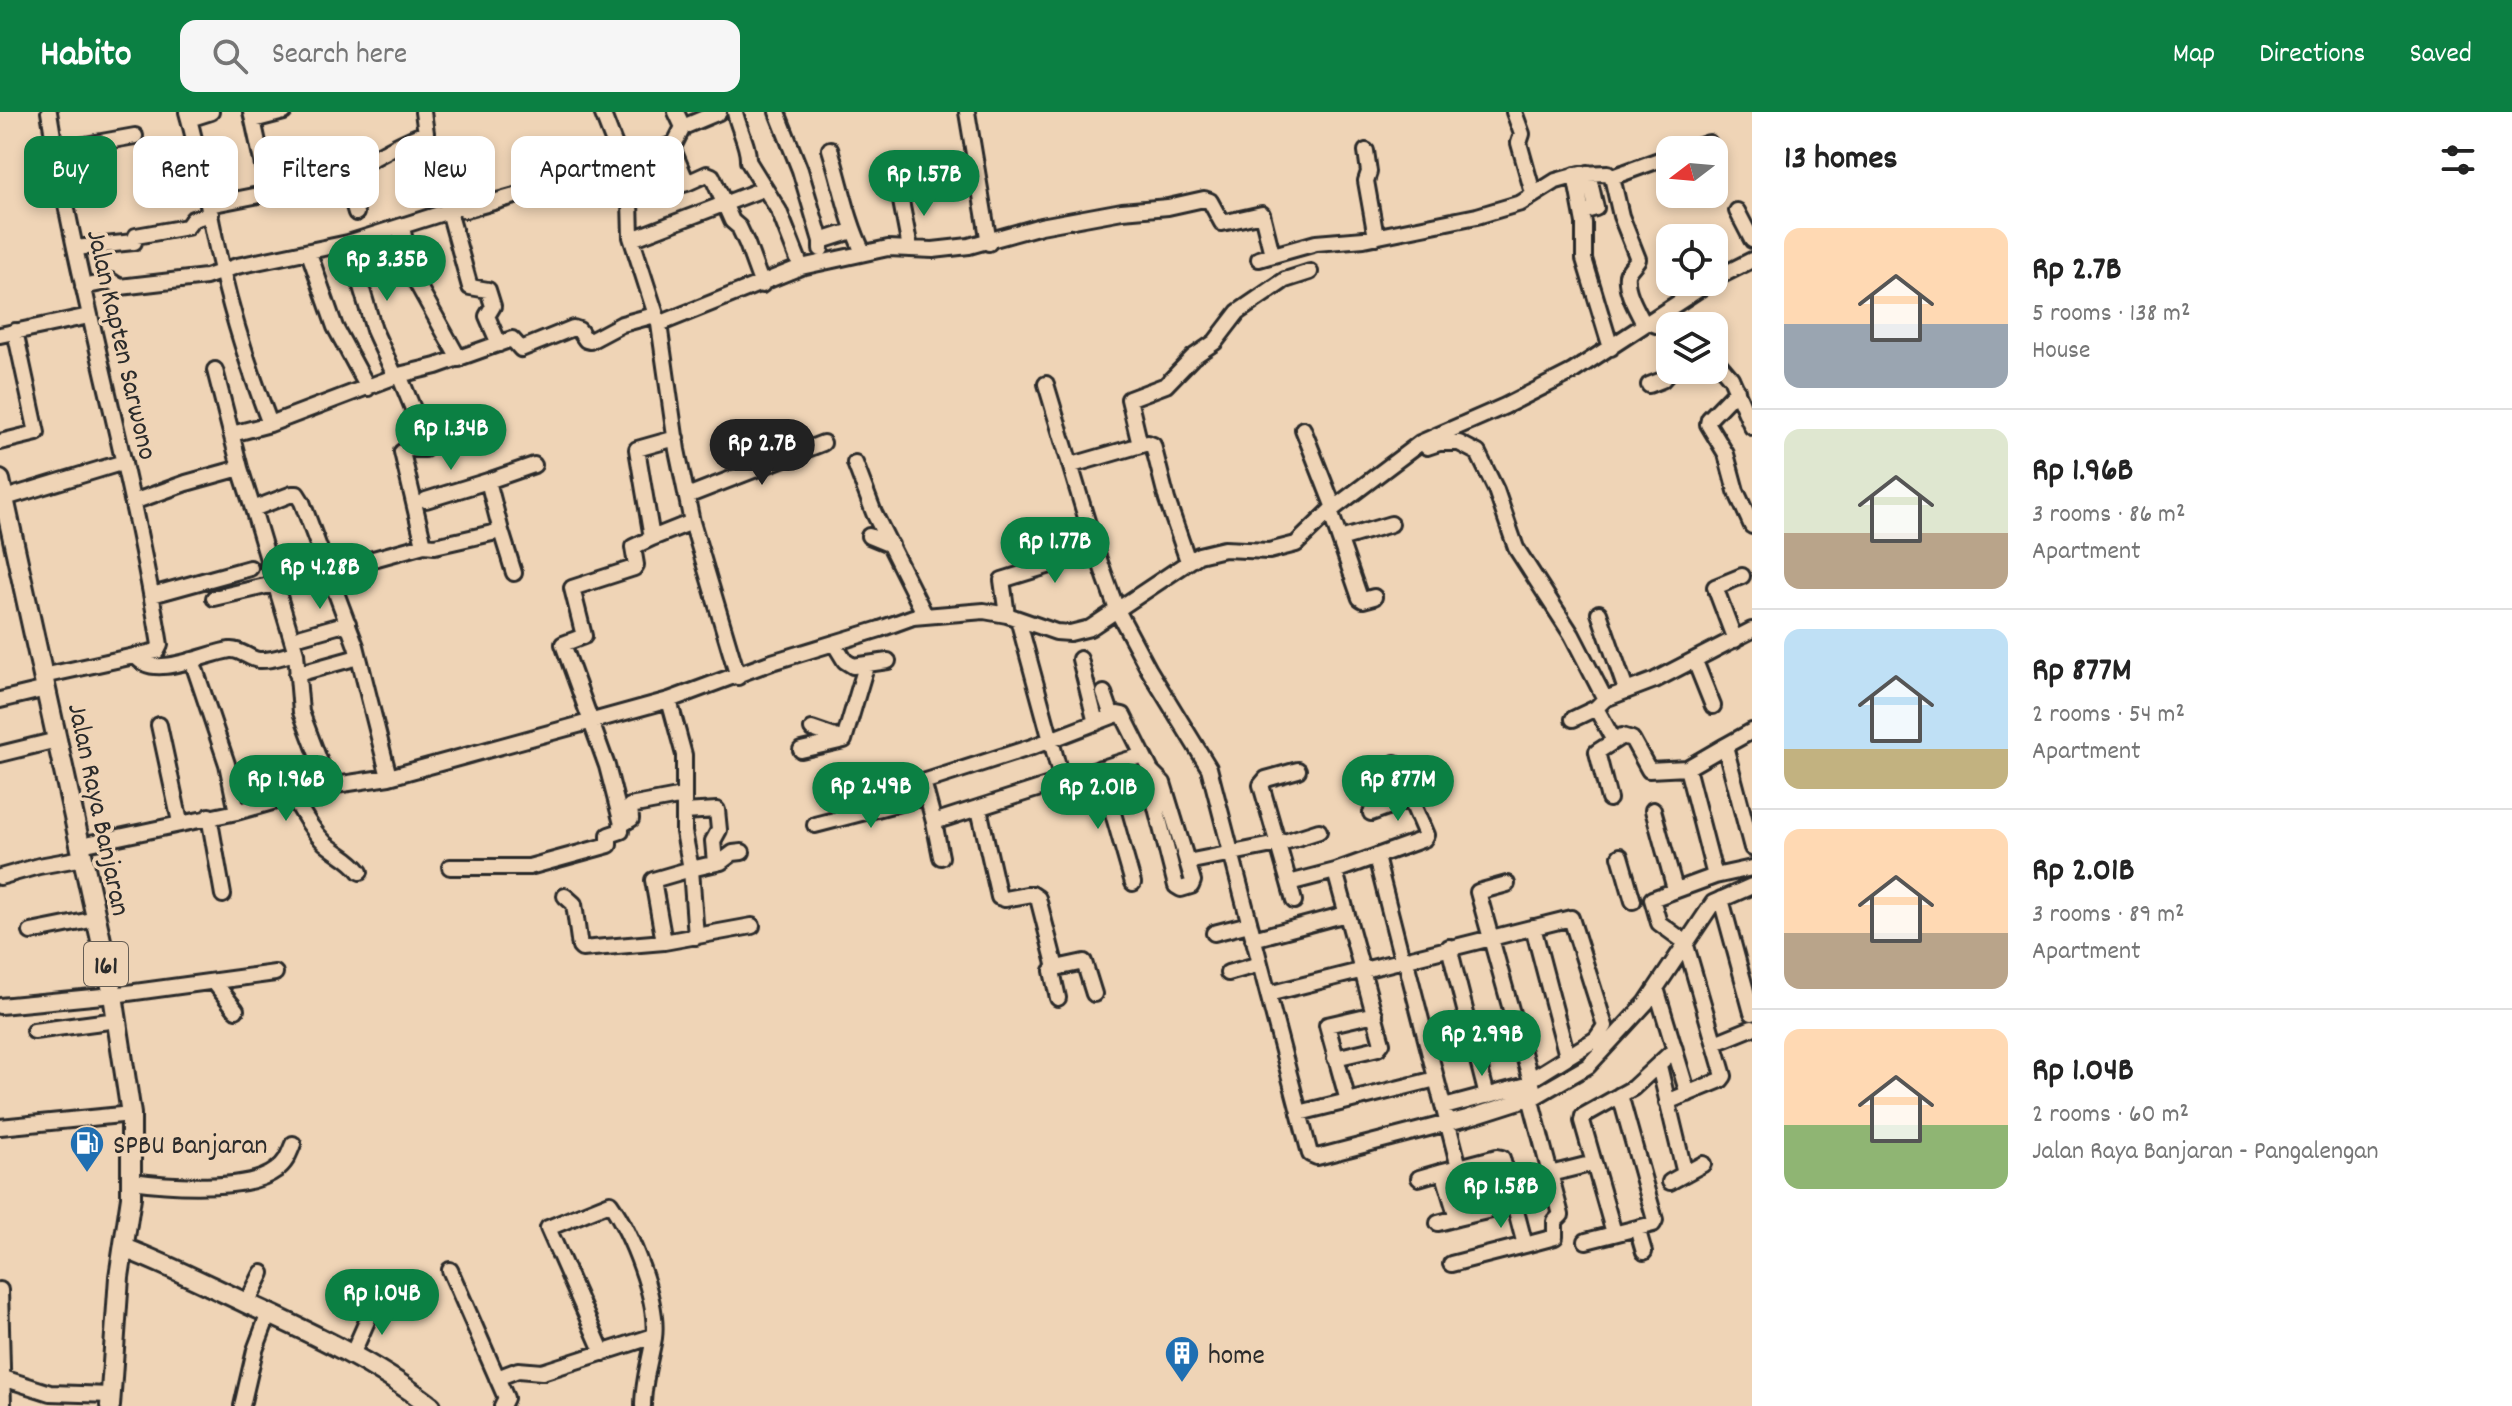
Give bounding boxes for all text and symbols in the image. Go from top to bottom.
search box [180,20,740,92]
text: Habito [40,29,132,84]
icon: search [208,34,252,78]
text: Search here [272,35,407,78]
text: Map [2173,36,2215,76]
text: Directions [2259,36,2365,76]
text: Saved [2409,36,2472,76]
chip: Buy [24,136,117,208]
chip: Rent [133,136,238,208]
chip: Filters [254,136,379,208]
chip: New [395,136,495,208]
chip: Apartment [511,136,684,208]
north arrow [1656,136,1728,208]
map controls [1656,136,1728,384]
text: 13 homes [1784,136,1898,185]
icon: filters [2436,138,2480,182]
pin: Rp 1.57B [841,150,1007,218]
text: Rp 1.57B [887,157,961,194]
button: locate [1656,224,1728,296]
street label: Jalan Kapten Sarwono [73,226,165,464]
pin: Rp 3.35B [304,235,470,303]
text: Rp 3.35B [346,242,428,279]
text: Rp 2.7B [2032,247,2122,296]
icon: home [1848,260,1944,356]
text: 5 rooms · 138 m² [2032,296,2190,333]
button: layers [1656,312,1728,384]
text: House [2032,333,2090,370]
pin: Rp 1.34B [368,404,534,472]
text: Rp 1.34B [413,411,489,448]
pin: Rp 2.7B [688,419,836,487]
text: Rp 2.7B [728,426,796,463]
text: Rp 1.96B [2032,448,2133,497]
icon: home [1848,461,1944,557]
text: 3 rooms · 86 m² [2032,497,2185,534]
pin: Rp 1.77B [972,517,1138,585]
text: Rp 1.77B [1019,524,1091,561]
text: Apartment [2032,534,2141,571]
pin: Rp 4.28B [237,543,403,611]
text: Rp 4.28B [280,550,360,587]
text: Rp 877M [2032,648,2132,697]
icon: home [1848,661,1944,757]
text: 2 rooms · 54 m² [2032,697,2185,734]
street label: Jalan Raya Banjaran [54,700,138,920]
text: Apartment [2032,734,2141,771]
pin: Rp 1.96B [203,755,369,823]
pin: Rp 877M [1324,755,1472,823]
text: Rp 1.96B [247,762,325,799]
pin: Rp 2.49B [788,762,954,830]
text: Rp 877M [1360,762,1436,799]
pin: Rp 2.01B [1015,763,1181,831]
text: Rp 2.49B [830,769,912,806]
text: Rp 2.01B [1059,770,1137,807]
text: Rp 2.01B [2032,848,2135,897]
icon: home [1848,861,1944,957]
text: 3 rooms · 89 m² [2032,897,2185,934]
text: Apartment [2032,934,2141,971]
road number: 161 [84,942,128,986]
pin: Rp 2.99B [1399,1010,1565,1078]
text: Rp 2.99B [1441,1017,1523,1054]
text: Rp 1.04B [2032,1048,2134,1097]
icon: home [1848,1061,1944,1157]
text: 2 rooms · 60 m² [2032,1097,2189,1134]
fuel station icon: SPBU Banjaran [68,1124,106,1174]
place label: SPBU Banjaran [113,1128,268,1168]
text: Jalan Raya Banjaran - Pangalengan [2032,1134,2379,1171]
pin: Rp 1.58B [1418,1162,1584,1230]
text: Rp 1.58B [1463,1169,1539,1206]
pin: Rp 1.04B [299,1269,465,1337]
text: Rp 1.04B [343,1276,421,1313]
building icon: home [1163,1334,1201,1384]
place label: home [1208,1338,1265,1378]

